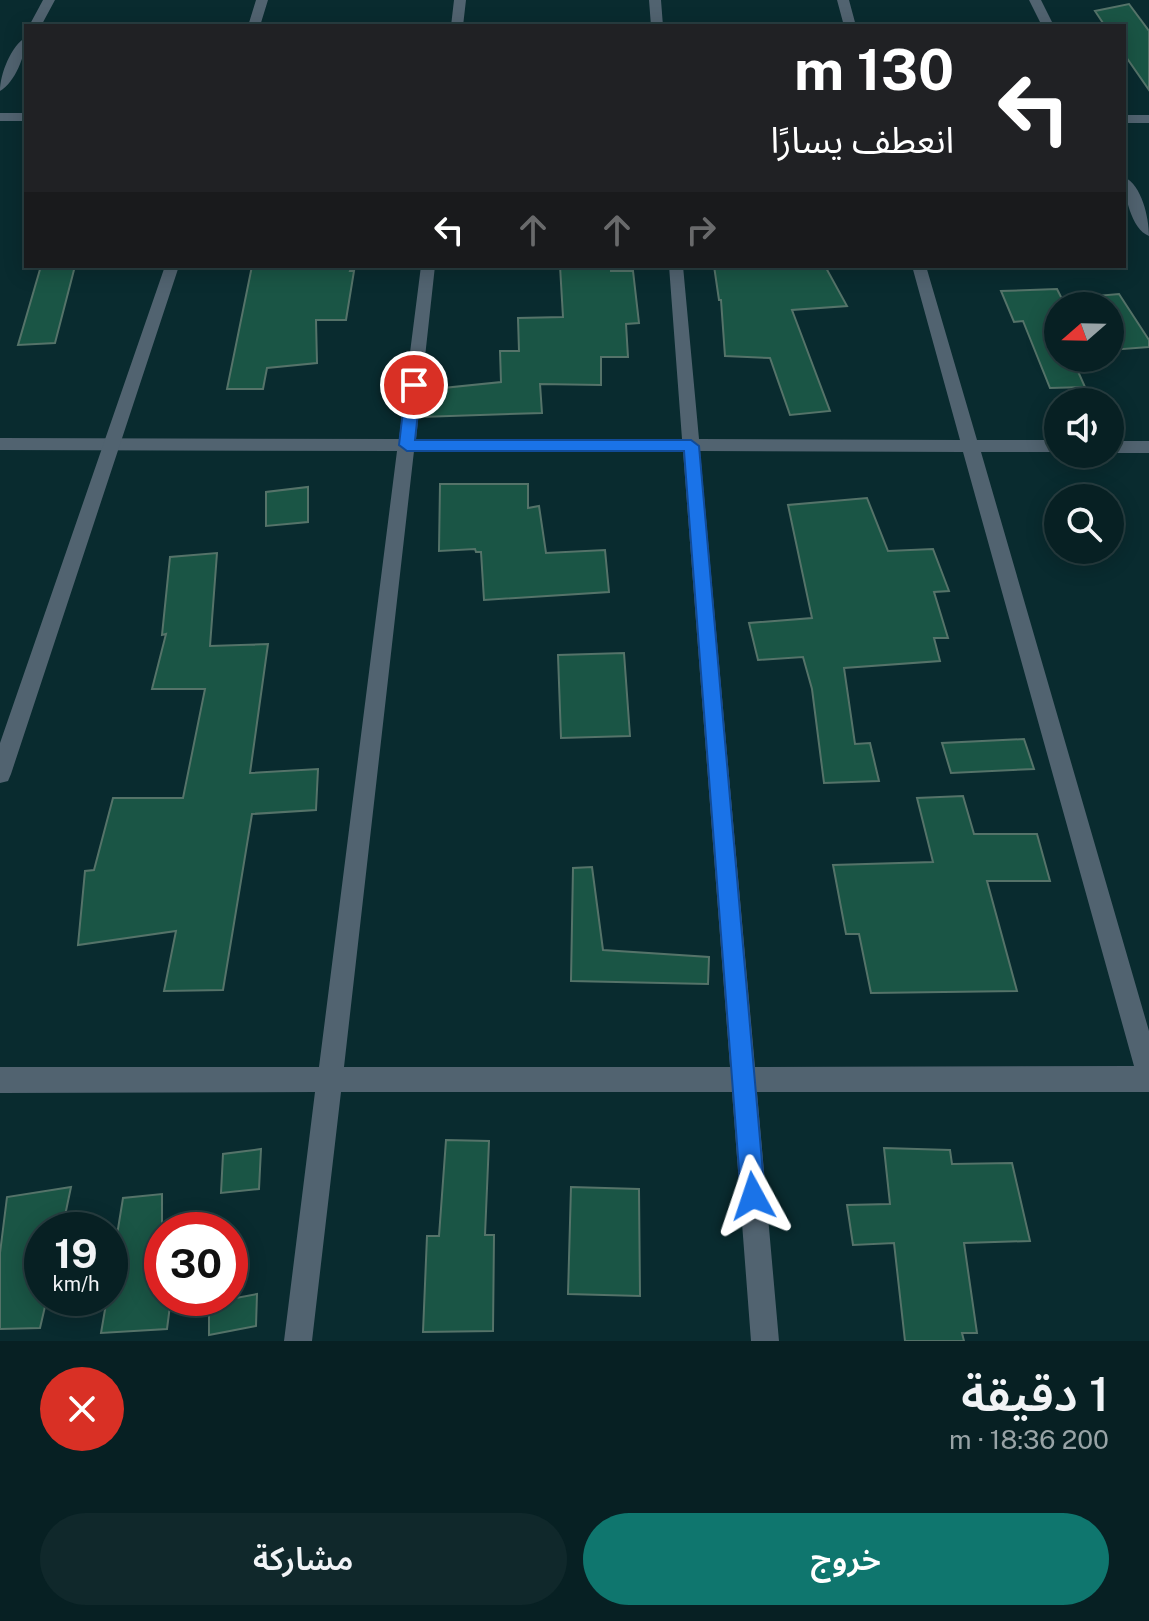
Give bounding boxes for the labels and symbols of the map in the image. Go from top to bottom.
north arrow [1044,292,1124,372]
pin [380,351,448,419]
position arrow [711,1154,795,1238]
speed limit sign: 30 [144,1212,248,1316]

